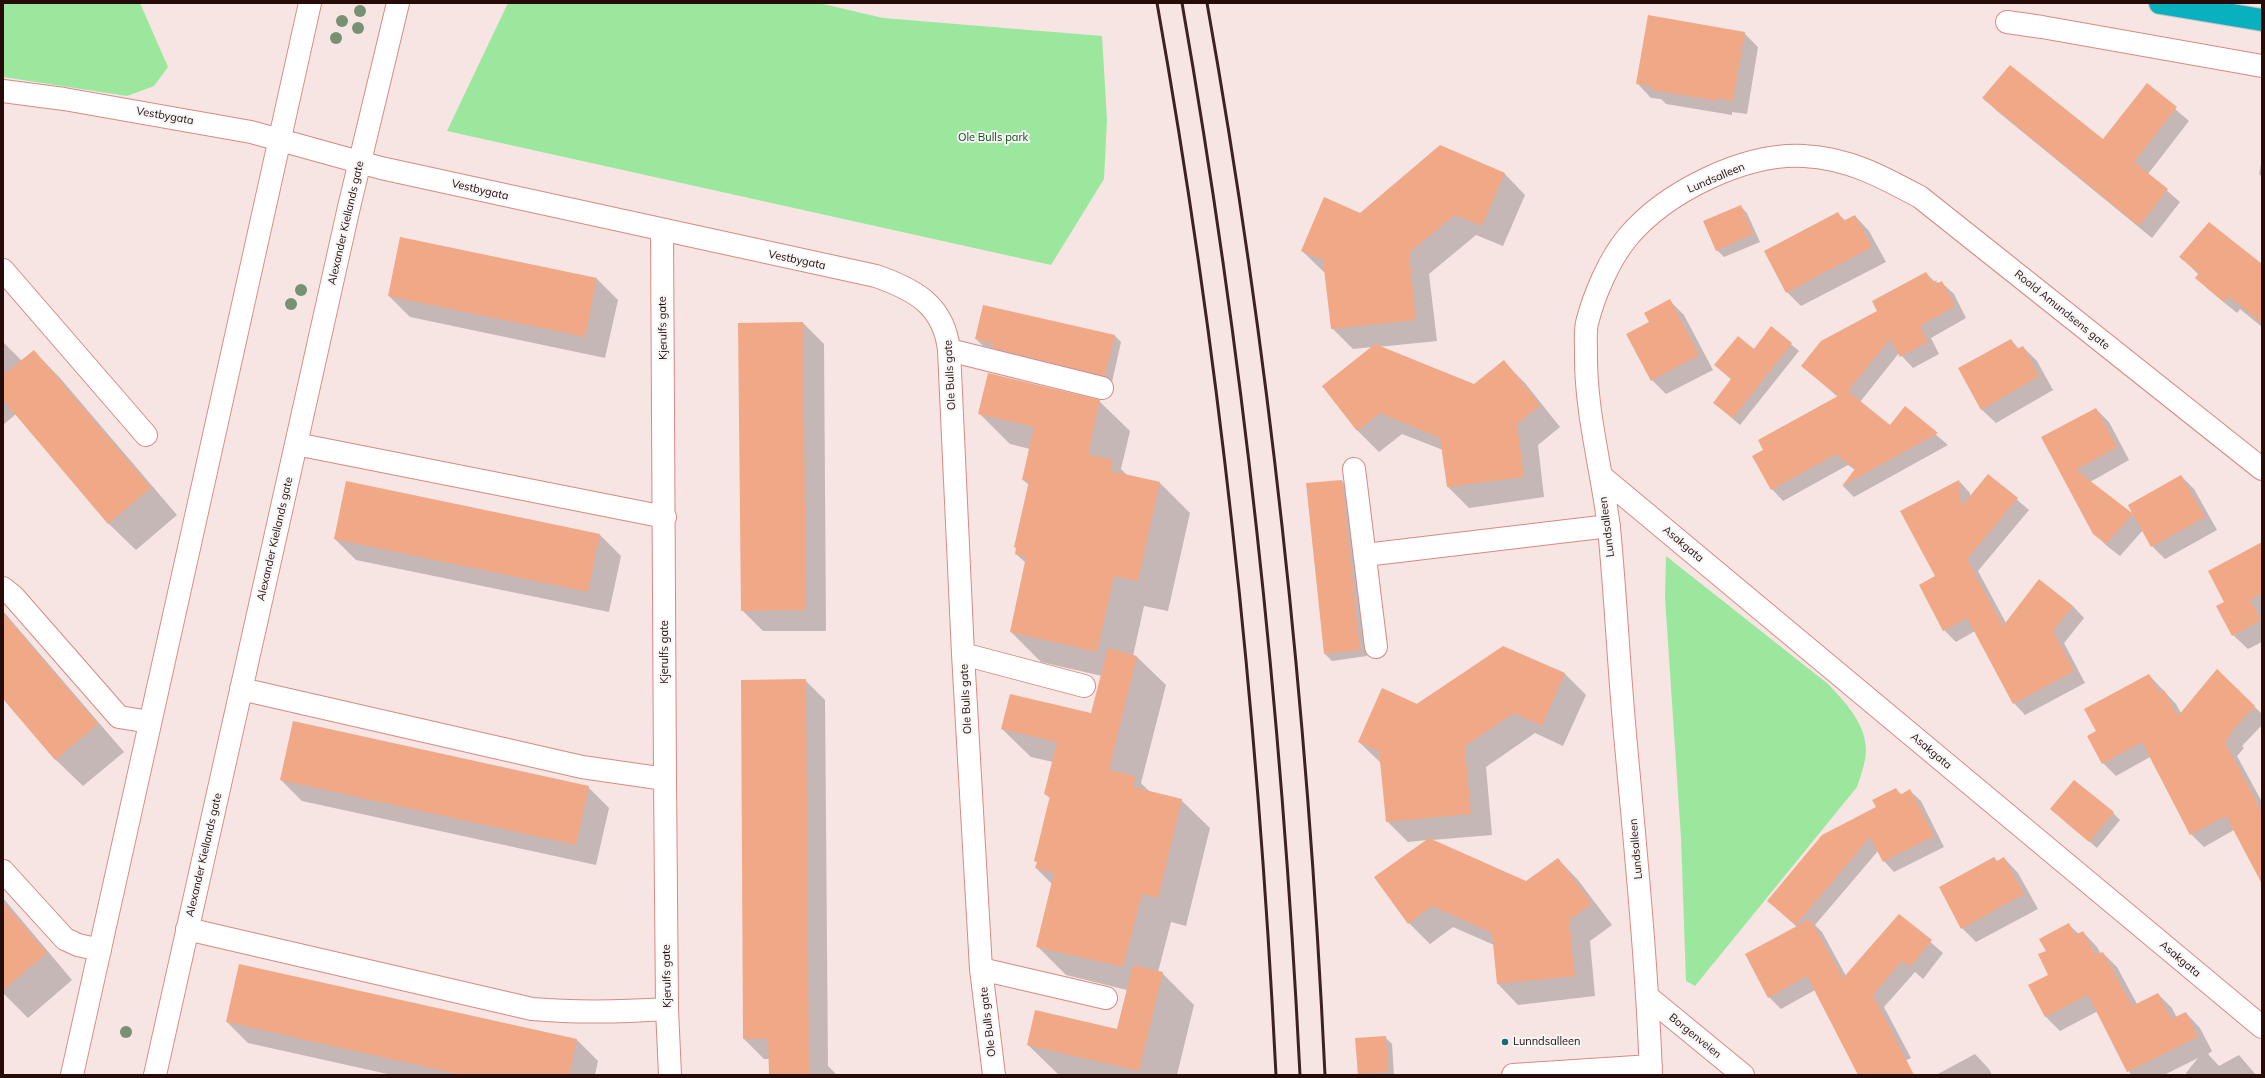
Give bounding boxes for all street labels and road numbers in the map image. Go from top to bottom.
street label: Vestbygata [135,104,195,128]
street label: Alexander Kiellands gate [325,160,367,286]
street label: Lundsalleen [1685,160,1747,196]
street label: Vestbygata [450,177,510,203]
street label: Vestbygata [767,247,827,273]
street label: Roald Amundsens gate [2012,267,2112,353]
street label: Kjerulfs gate [656,296,670,360]
street label: Ole Bulls gate [942,340,958,410]
street label: Alexander Kiellands gate [254,476,296,602]
street label: Lundsalleen [1597,496,1617,558]
street label: Asakgata [1660,523,1706,565]
street label: Kjerulfs gate [658,620,672,684]
street label: Ole Bulls gate [958,664,974,734]
street label: Asakgata [1908,730,1954,772]
street label: Alexander Kiellands gate [183,792,225,918]
street label: Lundsalleen [1627,818,1645,880]
street label: Asakgata [2157,938,2203,980]
street label: Kjerulfs gate [660,944,674,1008]
street label: Ole Bulls gate [977,986,999,1058]
street label: Borgenveien [1666,1011,1724,1061]

